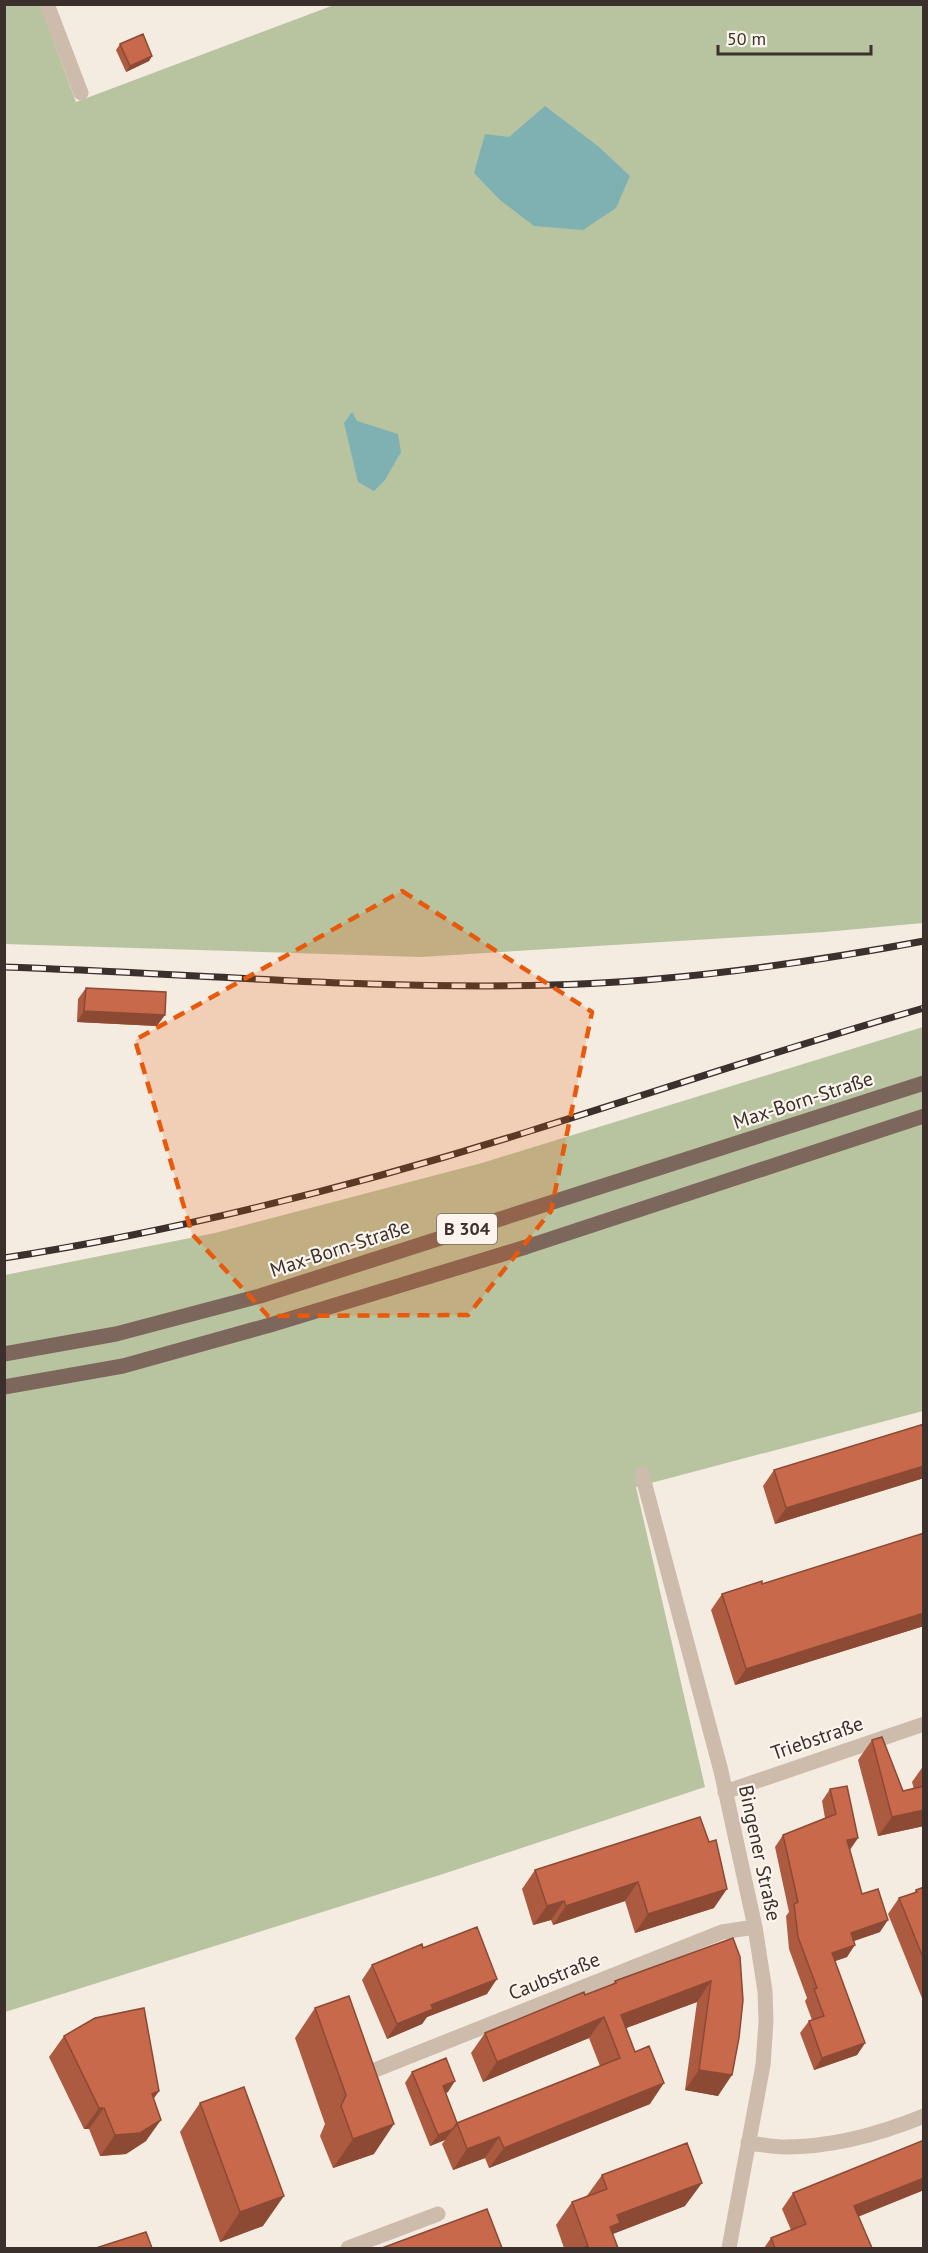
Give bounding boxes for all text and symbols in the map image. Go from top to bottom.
scale bar [718,18,871,56]
text: 50 m [727,27,766,50]
street label: Max-Born-Straße [730,1065,876,1135]
street label: Max-Born-Straße [267,1213,413,1283]
road number: B 304 [437,1214,497,1244]
street label: Triebstraße [767,1710,867,1766]
street label: Bingener Straße [733,1783,787,1923]
street label: Caubstraße [504,1946,604,2006]

